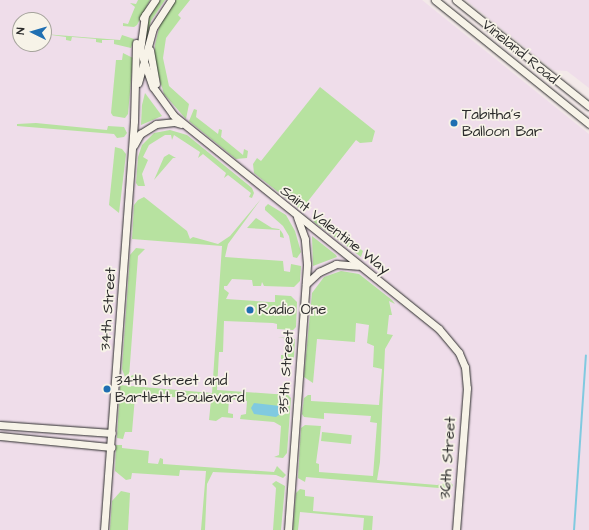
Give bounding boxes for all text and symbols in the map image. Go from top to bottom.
north arrow [12,12,52,52]
street label: Vineland Road [478,16,562,88]
text: N [13,27,28,35]
place label: Tabitha's Balloon Bar [462,105,542,140]
marker: Tabitha's Balloon Bar [449,118,459,128]
street label: Saint Valentine Way [277,182,393,278]
street label: 34th Street [96,267,120,351]
place label: Radio One [258,301,326,319]
marker: Radio One [245,305,255,315]
street label: 35th Street [274,329,298,415]
place label: 34th Street and Bartlett Boulevard [115,371,245,406]
marker: 34th Street and Bartlett Boulevard [102,384,112,394]
street label: 36th Street [436,416,460,500]

